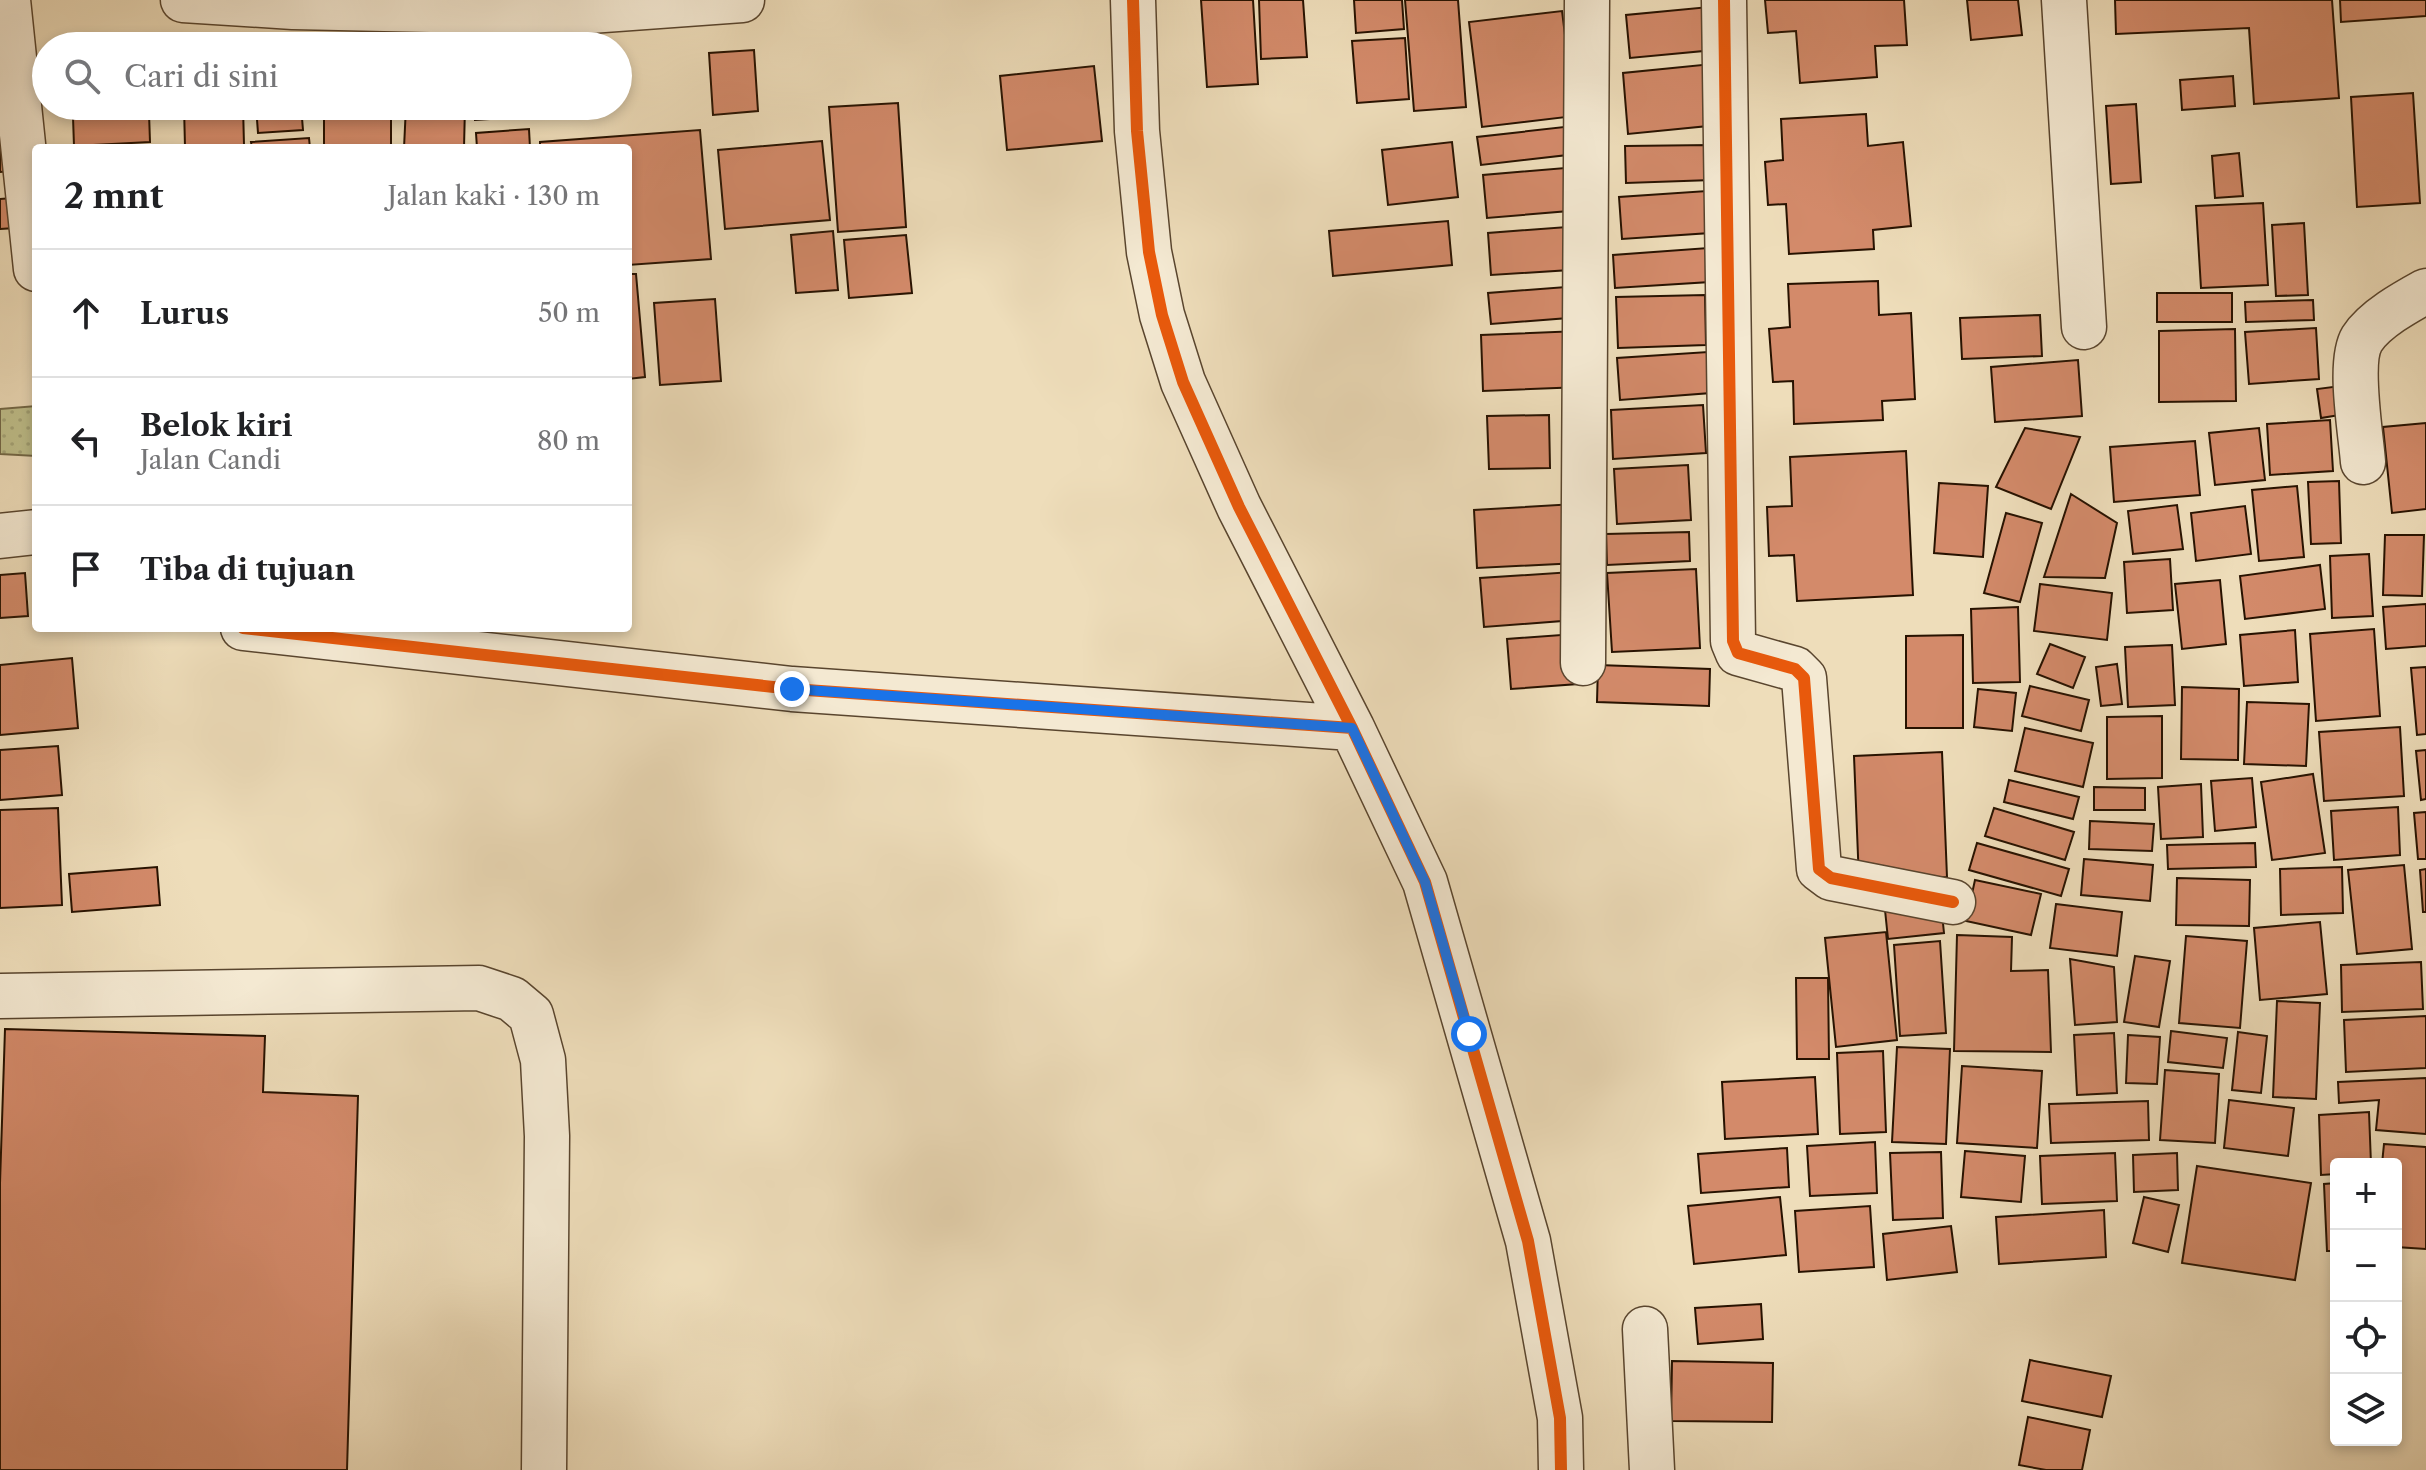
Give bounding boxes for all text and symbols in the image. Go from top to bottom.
search box [32,32,632,120]
icon: search [60,54,104,98]
text: Cari di sini [124,58,278,95]
text: 2 mnt [64,175,163,217]
text: Jalan kaki · 130 m [388,180,600,212]
icon: ahead [64,291,108,335]
text: Lurus [140,295,229,332]
text: 50 m [538,297,600,329]
text: Belok kiri [140,407,292,444]
icon: left [64,419,108,463]
text: 80 m [537,425,600,457]
text: Jalan Candi [140,444,281,476]
icon: arrive [64,547,108,591]
text: Tiba di tujuan [140,551,355,588]
route end [774,671,810,707]
route start [1451,1016,1487,1052]
map controls [2330,1158,2402,1446]
button: + [2330,1158,2402,1230]
button: − [2330,1230,2402,1302]
button: locate [2330,1302,2402,1374]
button: layers [2330,1374,2402,1446]

